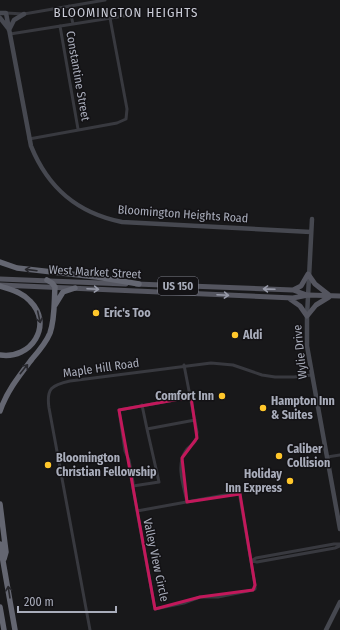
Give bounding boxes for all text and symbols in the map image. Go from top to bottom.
district label: BLOOMINGTON HEIGHTS [54,5,198,20]
street label: Constantine Street [63,30,93,122]
street label: Bloomington Heights Road [117,202,249,226]
street label: West Market Street [48,263,142,281]
one-way arrow [25,266,38,274]
road number: US 150 [158,277,198,295]
one-way arrow [86,285,99,293]
one-way arrow [263,286,276,293]
one-way arrow [216,291,229,299]
place label: Eric's Too [104,306,151,320]
marker: Eric's Too [91,308,101,318]
one-way arrow [35,310,43,323]
street label: Wylie Drive [290,324,310,380]
place label: Aldi [242,328,262,342]
marker: Aldi [230,330,240,340]
street label: Maple Hill Road [62,356,140,380]
one-way arrow [20,364,28,375]
place label: Comfort Inn [155,389,214,403]
marker: Comfort Inn [217,391,227,401]
place label: Hampton Inn & Suites [271,394,335,422]
marker: Hampton Inn & Suites [258,403,268,413]
place label: Caliber Collision [287,442,330,470]
place label: Bloomington Christian Fellowship [56,451,157,479]
marker: Caliber Collision [274,451,284,461]
marker: Bloomington Christian Fellowship [43,460,53,470]
place label: Holiday Inn Express [225,467,283,495]
marker: Holiday Inn Express [285,476,295,486]
street label: Valley View Circle [140,517,172,603]
one-way arrow [4,585,12,598]
scale bar [18,588,116,614]
text: 200 m [24,595,54,609]

